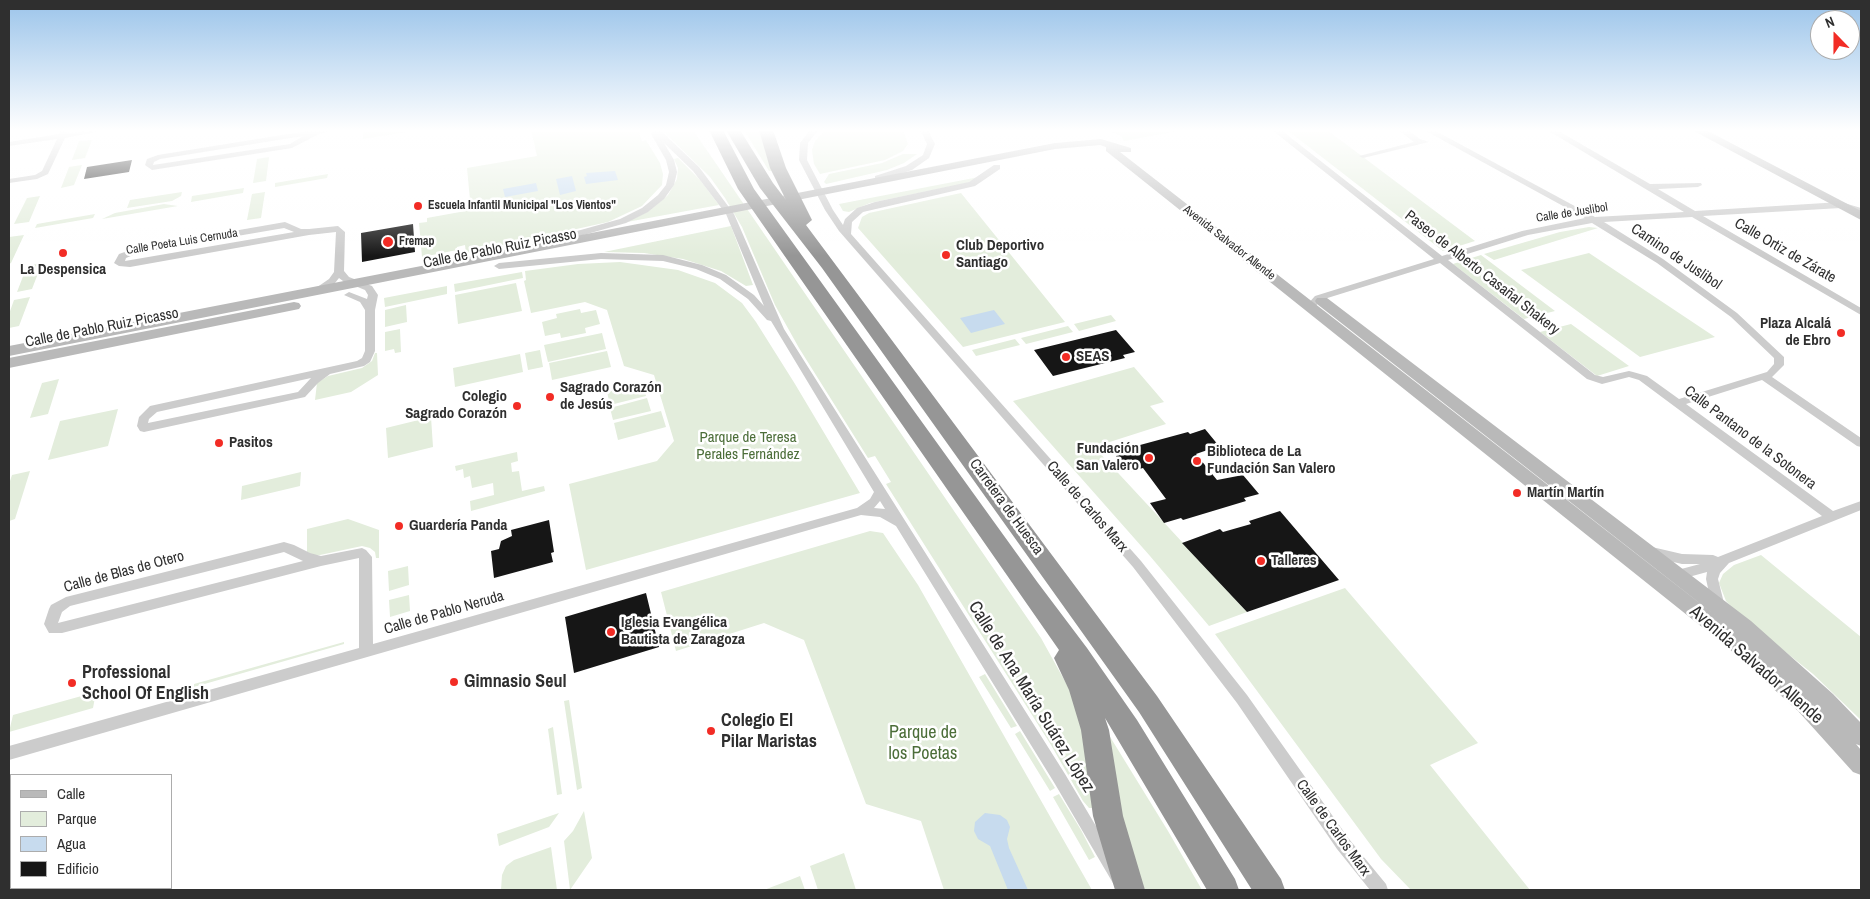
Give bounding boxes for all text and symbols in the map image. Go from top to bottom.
north arrow [1810,10,1860,60]
text: N [1823,12,1837,32]
place label: Escuela Infantil Municipal "Los Vientos" [428,199,616,213]
marker: Escuela Infantil Municipal "Los Vientos" [412,200,424,212]
street label: Calle de Juslibol [1535,200,1609,226]
street label: Avenida Salvador Allende [1180,203,1278,283]
street label: Paseo de Alberto Casañal Shakery [1401,207,1563,339]
street label: Calle Ortiz de Zárate [1731,215,1839,287]
street label: Camino de Juslibol [1627,220,1725,294]
street label: Calle de Pablo Ruiz Picasso [422,225,578,273]
street label: Calle Poeta Luis Cernuda [125,226,239,258]
marker: Fremap [381,235,395,249]
place label: Fremap [399,235,435,249]
place label: Club Deportivo Santiago [956,237,1044,272]
marker: La Despensica [57,247,69,259]
marker: Club Deportivo Santiago [940,249,952,261]
place label: La Despensica [20,261,106,279]
street label: Calle de Pablo Ruiz Picasso [24,304,180,352]
place label: Plaza Alcalá de Ebro [1760,315,1831,350]
marker: Plaza Alcalá de Ebro [1835,327,1847,339]
place label: SEAS [1076,348,1109,366]
marker: SEAS [1060,351,1072,363]
place label: Sagrado Corazón de Jesús [560,379,662,414]
street label: Calle Pantano de la Sotonera [1680,382,1820,494]
place label: Colegio Sagrado Corazón [405,388,507,423]
marker: Sagrado Corazón de Jesús [544,391,556,403]
marker: Colegio Sagrado Corazón [511,400,523,412]
park label: Parque de Teresa Perales Fernández [696,429,800,464]
place label: Pasitos [229,434,273,452]
marker: Pasitos [213,437,225,449]
place label: Fundación San Valero [1076,440,1139,475]
place label: Biblioteca de La Fundación San Valero [1207,443,1336,478]
marker: Fundación San Valero [1143,452,1155,464]
marker: Biblioteca de La Fundación San Valero [1191,455,1203,467]
street label: Carretera de Huesca [965,456,1047,558]
street label: Calle de Carlos Marx [1043,458,1131,556]
place label: Martín Martín [1527,484,1604,502]
marker: Martín Martín [1511,487,1523,499]
place label: Guardería Panda [409,517,507,535]
marker: Guardería Panda [393,520,405,532]
street label: Calle de Blas de Otero [62,547,186,597]
place label: Talleres [1271,552,1317,570]
marker: Talleres [1255,555,1267,567]
street label: Calle de Pablo Neruda [382,587,506,639]
street label: Calle de Ana María Suárez López [963,597,1099,797]
street label: Avenida Salvador Allende [1685,601,1827,729]
place label: Iglesia Evangélica Bautista de Zaragoza [621,614,745,649]
marker: Iglesia Evangélica Bautista de Zaragoza [605,626,617,638]
place label: Professional School Of English [82,662,209,704]
place label: Gimnasio Seul [464,671,567,693]
marker: Gimnasio Seul [448,676,460,688]
marker: Professional School Of English [66,677,78,689]
place label: Colegio El Pilar Maristas [721,710,817,752]
park label: Parque de los Poetas [889,722,957,764]
marker: Colegio El Pilar Maristas [705,725,717,737]
legend [10,774,172,889]
street label: Calle de Carlos Marx [1292,776,1374,880]
text: Calle [57,783,85,804]
text: Parque [57,808,97,829]
text: Agua [57,833,86,854]
text: Edificio [57,858,99,879]

